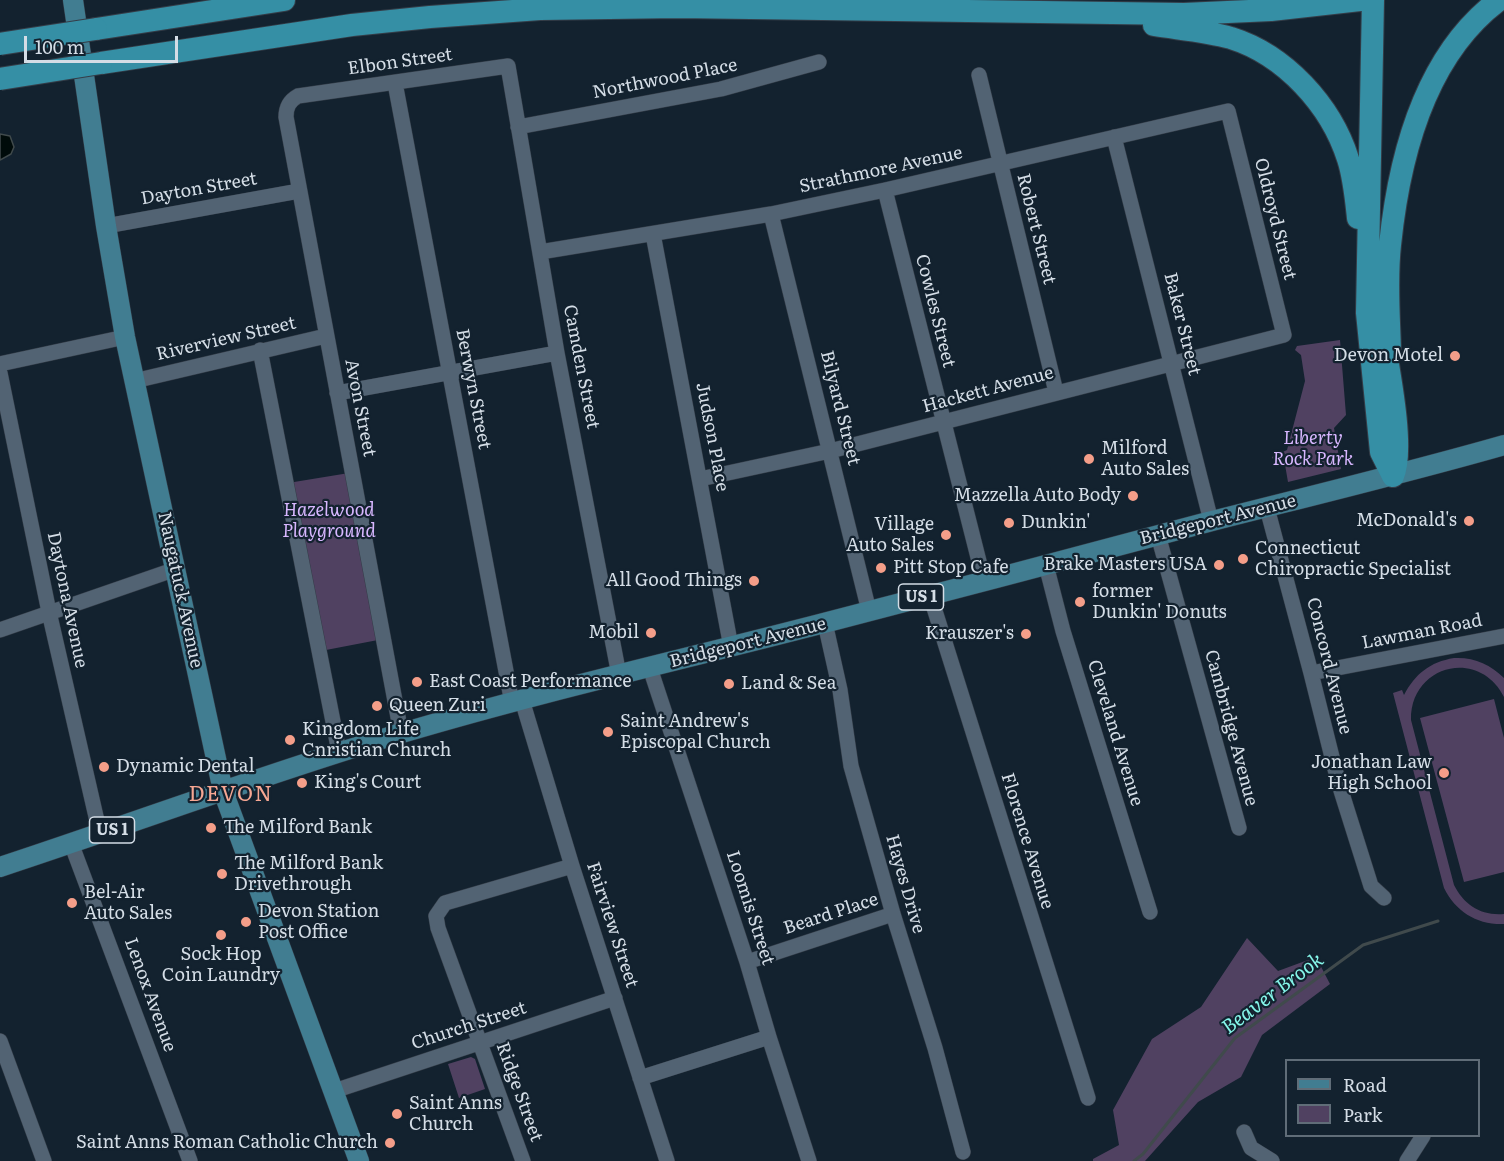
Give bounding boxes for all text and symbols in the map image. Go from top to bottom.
scale bar [27,24,182,62]
text: 100 m [35,33,84,60]
street label: Elbon Street [346,44,454,80]
street label: Northwood Place [591,54,739,104]
street label: Strathmore Avenue [797,142,965,198]
street label: Oldroyd Street [1249,156,1301,282]
street label: Dayton Street [139,168,259,210]
street label: Robert Street [1012,171,1060,287]
street label: Cowles Street [910,252,960,370]
street label: Baker Street [1159,270,1205,378]
street label: Camden Street [558,303,604,431]
street label: Riverview Street [154,312,298,366]
street label: Berwyn Street [451,327,495,451]
place label: Devon Motel [1334,345,1443,367]
street label: Bilyard Street [815,348,865,468]
marker: Devon Motel [1448,349,1462,363]
street label: Avon Street [340,357,380,459]
street label: Hackett Avenue [920,362,1056,418]
street label: Judson Place [691,381,733,493]
park label: Liberty Rock Park [1272,428,1354,470]
place label: Milford Auto Sales [1101,438,1189,480]
marker: Milford Auto Sales [1082,452,1096,466]
place label: Mazzella Auto Body [954,485,1121,507]
marker: Mazzella Auto Body [1126,489,1140,503]
street label: Bridgeport Avenue [1138,490,1298,550]
park label: Hazelwood Playground [282,500,376,542]
street label: Naugatuck Avenue [153,510,207,670]
place label: McDonald's [1356,510,1457,532]
place label: Dunkin' [1021,512,1090,534]
place label: Village Auto Sales [846,514,934,556]
marker: McDonald's [1462,514,1476,528]
marker: Dunkin' [1002,516,1016,530]
marker: Village Auto Sales [939,528,953,542]
street label: Daytona Avenue [42,530,92,670]
place label: Connecticut Chiropractic Specialist [1255,538,1451,580]
marker: Connecticut Chiropractic Specialist [1236,552,1250,566]
place label: Brake Masters USA [1043,554,1207,576]
place label: Pitt Stop Cafe [893,557,1009,579]
marker: Brake Masters USA [1212,558,1226,572]
marker: Pitt Stop Cafe [874,561,888,575]
place label: All Good Things [606,570,742,592]
marker: All Good Things [747,574,761,588]
place label: former Dunkin' Donuts [1092,581,1227,624]
road number: US 1 [898,584,944,610]
marker: former Dunkin' Donuts [1073,595,1087,609]
street label: Concord Avenue [1302,595,1356,737]
street label: Lawman Road [1360,610,1484,654]
street label: Bridgeport Avenue [668,613,828,673]
place label: Mobil [588,622,639,644]
place label: Krauszer's [925,623,1014,645]
marker: Mobil [644,626,658,640]
marker: Krauszer's [1019,627,1033,641]
street label: Cambridge Avenue [1200,647,1262,809]
street label: Cleveland Avenue [1082,657,1148,809]
place label: East Coast Performance [429,671,631,693]
place label: Land & Sea [741,673,836,695]
marker: East Coast Performance [410,675,424,689]
marker: Land & Sea [722,677,736,691]
place label: Queen Zuri [389,695,486,717]
marker: Queen Zuri [370,699,384,713]
place label: Saint Andrew's Episcopal Church [620,711,771,754]
place label: Kingdom Life Cnristian Church [302,719,451,762]
marker: Saint Andrew's Episcopal Church [601,725,615,739]
marker: Kingdom Life Cnristian Church [283,733,297,747]
place label: Jonathan Law High School [1311,752,1432,795]
place label: Dynamic Dental [116,756,255,778]
marker: Dynamic Dental [97,760,111,774]
marker: Jonathan Law High School [1437,766,1451,780]
street label: Florence Avenue [996,770,1058,912]
place label: King's Court [314,772,421,794]
marker: King's Court [295,776,309,790]
district label: DEVON [188,782,274,808]
road number: US 1 [90,817,134,843]
place label: The Milford Bank [223,817,372,839]
marker: The Milford Bank [204,821,218,835]
street label: Hayes Drive [881,832,929,936]
street label: Loomis Street [721,848,779,968]
place label: The Milford Bank Drivethrough [234,853,383,896]
street label: Fairview Street [581,859,643,991]
marker: The Milford Bank Drivethrough [215,867,229,881]
place label: Bel-Air Auto Sales [84,882,172,924]
street label: Beard Place [781,889,881,939]
marker: Bel-Air Auto Sales [65,896,79,910]
place label: Devon Station Post Office [258,901,379,944]
marker: Devon Station Post Office [239,915,253,929]
marker: Sock Hop Coin Laundry [214,928,228,942]
street label: Lenox Avenue [119,935,181,1055]
place label: Sock Hop Coin Laundry [162,944,280,986]
water label: Beaver Brook [1218,948,1328,1040]
street label: Church Street [409,997,529,1055]
street label: Ridge Street [491,1039,547,1145]
legend [1285,1059,1480,1137]
text: Road [1343,1071,1387,1098]
place label: Saint Anns Church [409,1093,502,1136]
text: Park [1343,1101,1382,1128]
marker: Saint Anns Church [390,1107,404,1121]
place label: Saint Anns Roman Catholic Church [76,1132,378,1154]
marker: Saint Anns Roman Catholic Church [383,1136,397,1150]

